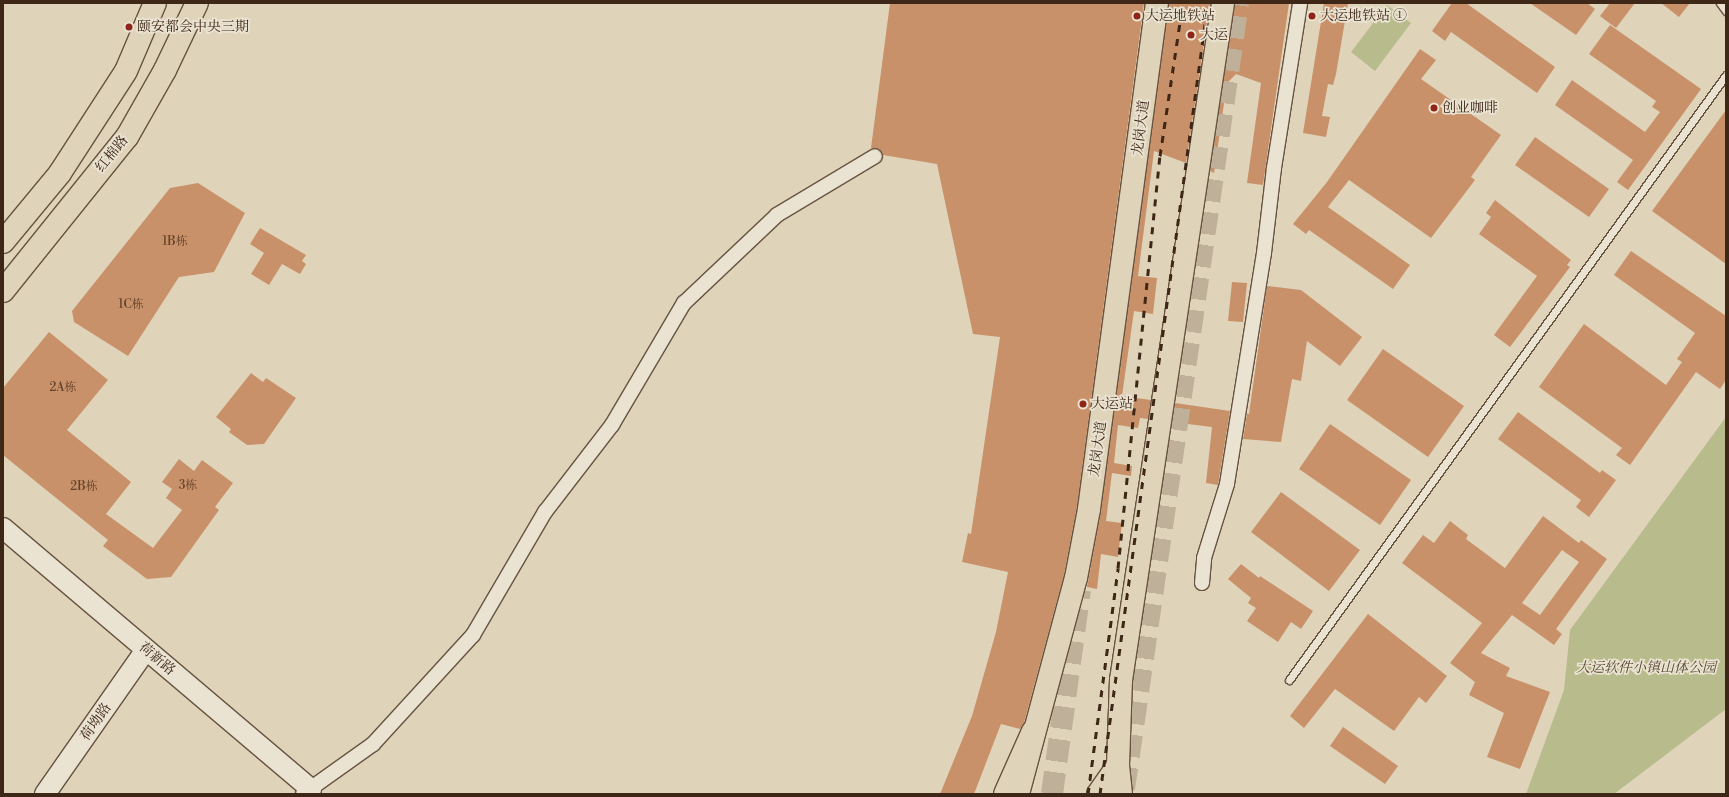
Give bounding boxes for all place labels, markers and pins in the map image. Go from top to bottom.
place label: 大运地铁站 [1145,8,1215,24]
place label: 大运地铁站 ① [1320,8,1407,24]
marker: 大运地铁站 [1132,11,1142,21]
marker: 大运地铁站 ① [1307,11,1317,21]
place label: 颐安都会中央三期 [137,19,249,35]
marker: 颐安都会中央三期 [124,22,134,32]
place label: 大运 [1200,27,1228,43]
marker: 大运 [1185,29,1197,41]
place label: 创业咖啡 [1442,100,1498,116]
marker: 创业咖啡 [1429,103,1439,113]
place label: 大运站 [1091,396,1133,412]
marker: 大运站 [1078,399,1088,409]

